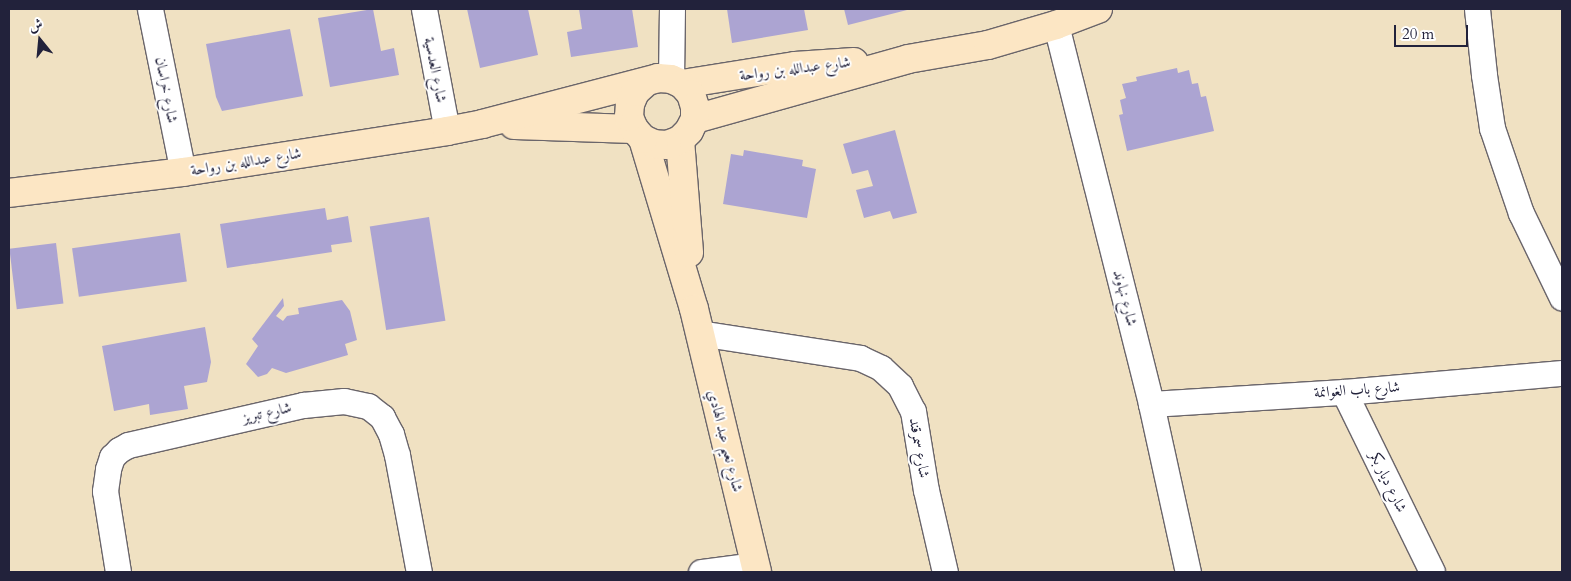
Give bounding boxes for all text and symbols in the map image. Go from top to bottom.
text: ش [26,14,45,36]
north arrow [15,15,65,65]
scale bar [1396,15,1470,47]
text: 20 m [1402,24,1434,44]
street label: شارع العدسية [420,36,450,104]
street label: شارع عبدالله بن رواحة [739,53,851,85]
street label: شارع خراسان [151,55,181,125]
street label: شارع عبدالله بن رواحة [190,144,302,180]
street label: شارع نهاوند [1109,268,1141,328]
street label: شارع باب الغوانمة [1313,378,1401,402]
street label: شارع نعيم عبد الهادي [704,388,746,494]
street label: شارع تبريز [241,399,293,427]
street label: شارع سمرقند [905,416,933,480]
street label: شارع ديار بكر [1365,448,1411,516]

